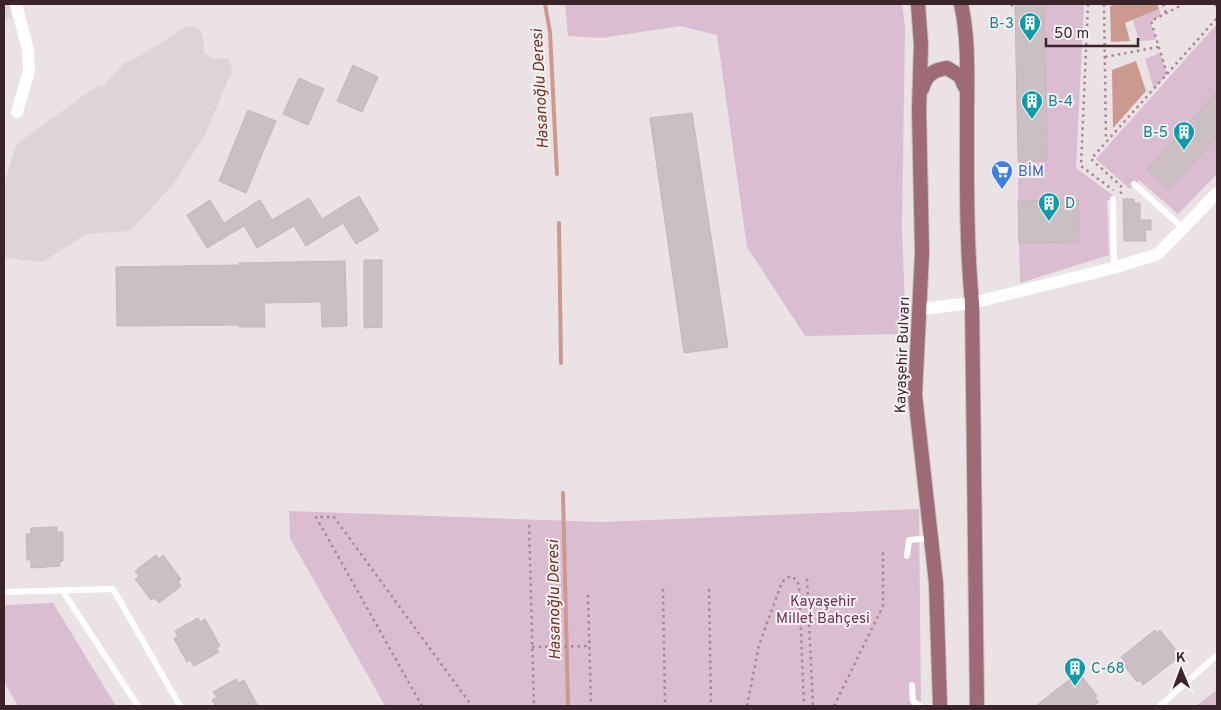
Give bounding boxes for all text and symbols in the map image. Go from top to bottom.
building icon: B-3 [1018,11,1042,42]
place label: B-3 [989,15,1014,34]
scale bar [1046,15,1138,47]
text: 50 m [1054,25,1089,44]
water label: Hasanoğlu Deresi [528,27,554,149]
building icon: B-4 [1020,89,1044,120]
place label: B-4 [1048,93,1073,112]
building icon: B-5 [1172,120,1196,151]
place label: B-5 [1143,124,1168,143]
supermarket icon: BİM [990,159,1014,190]
place label: BİM [1018,162,1044,182]
building icon: D [1037,191,1061,222]
place label: D [1065,195,1075,214]
street label: Kayaşehir Bulvarı [892,296,915,414]
water label: Hasanoğlu Deresi [544,539,566,660]
park label: Kayaşehir Millet Bahçesi [776,593,870,629]
north arrow [1156,645,1206,695]
text: K [1176,650,1186,667]
building icon: C-68 [1063,656,1087,687]
place label: C-68 [1091,660,1125,679]

